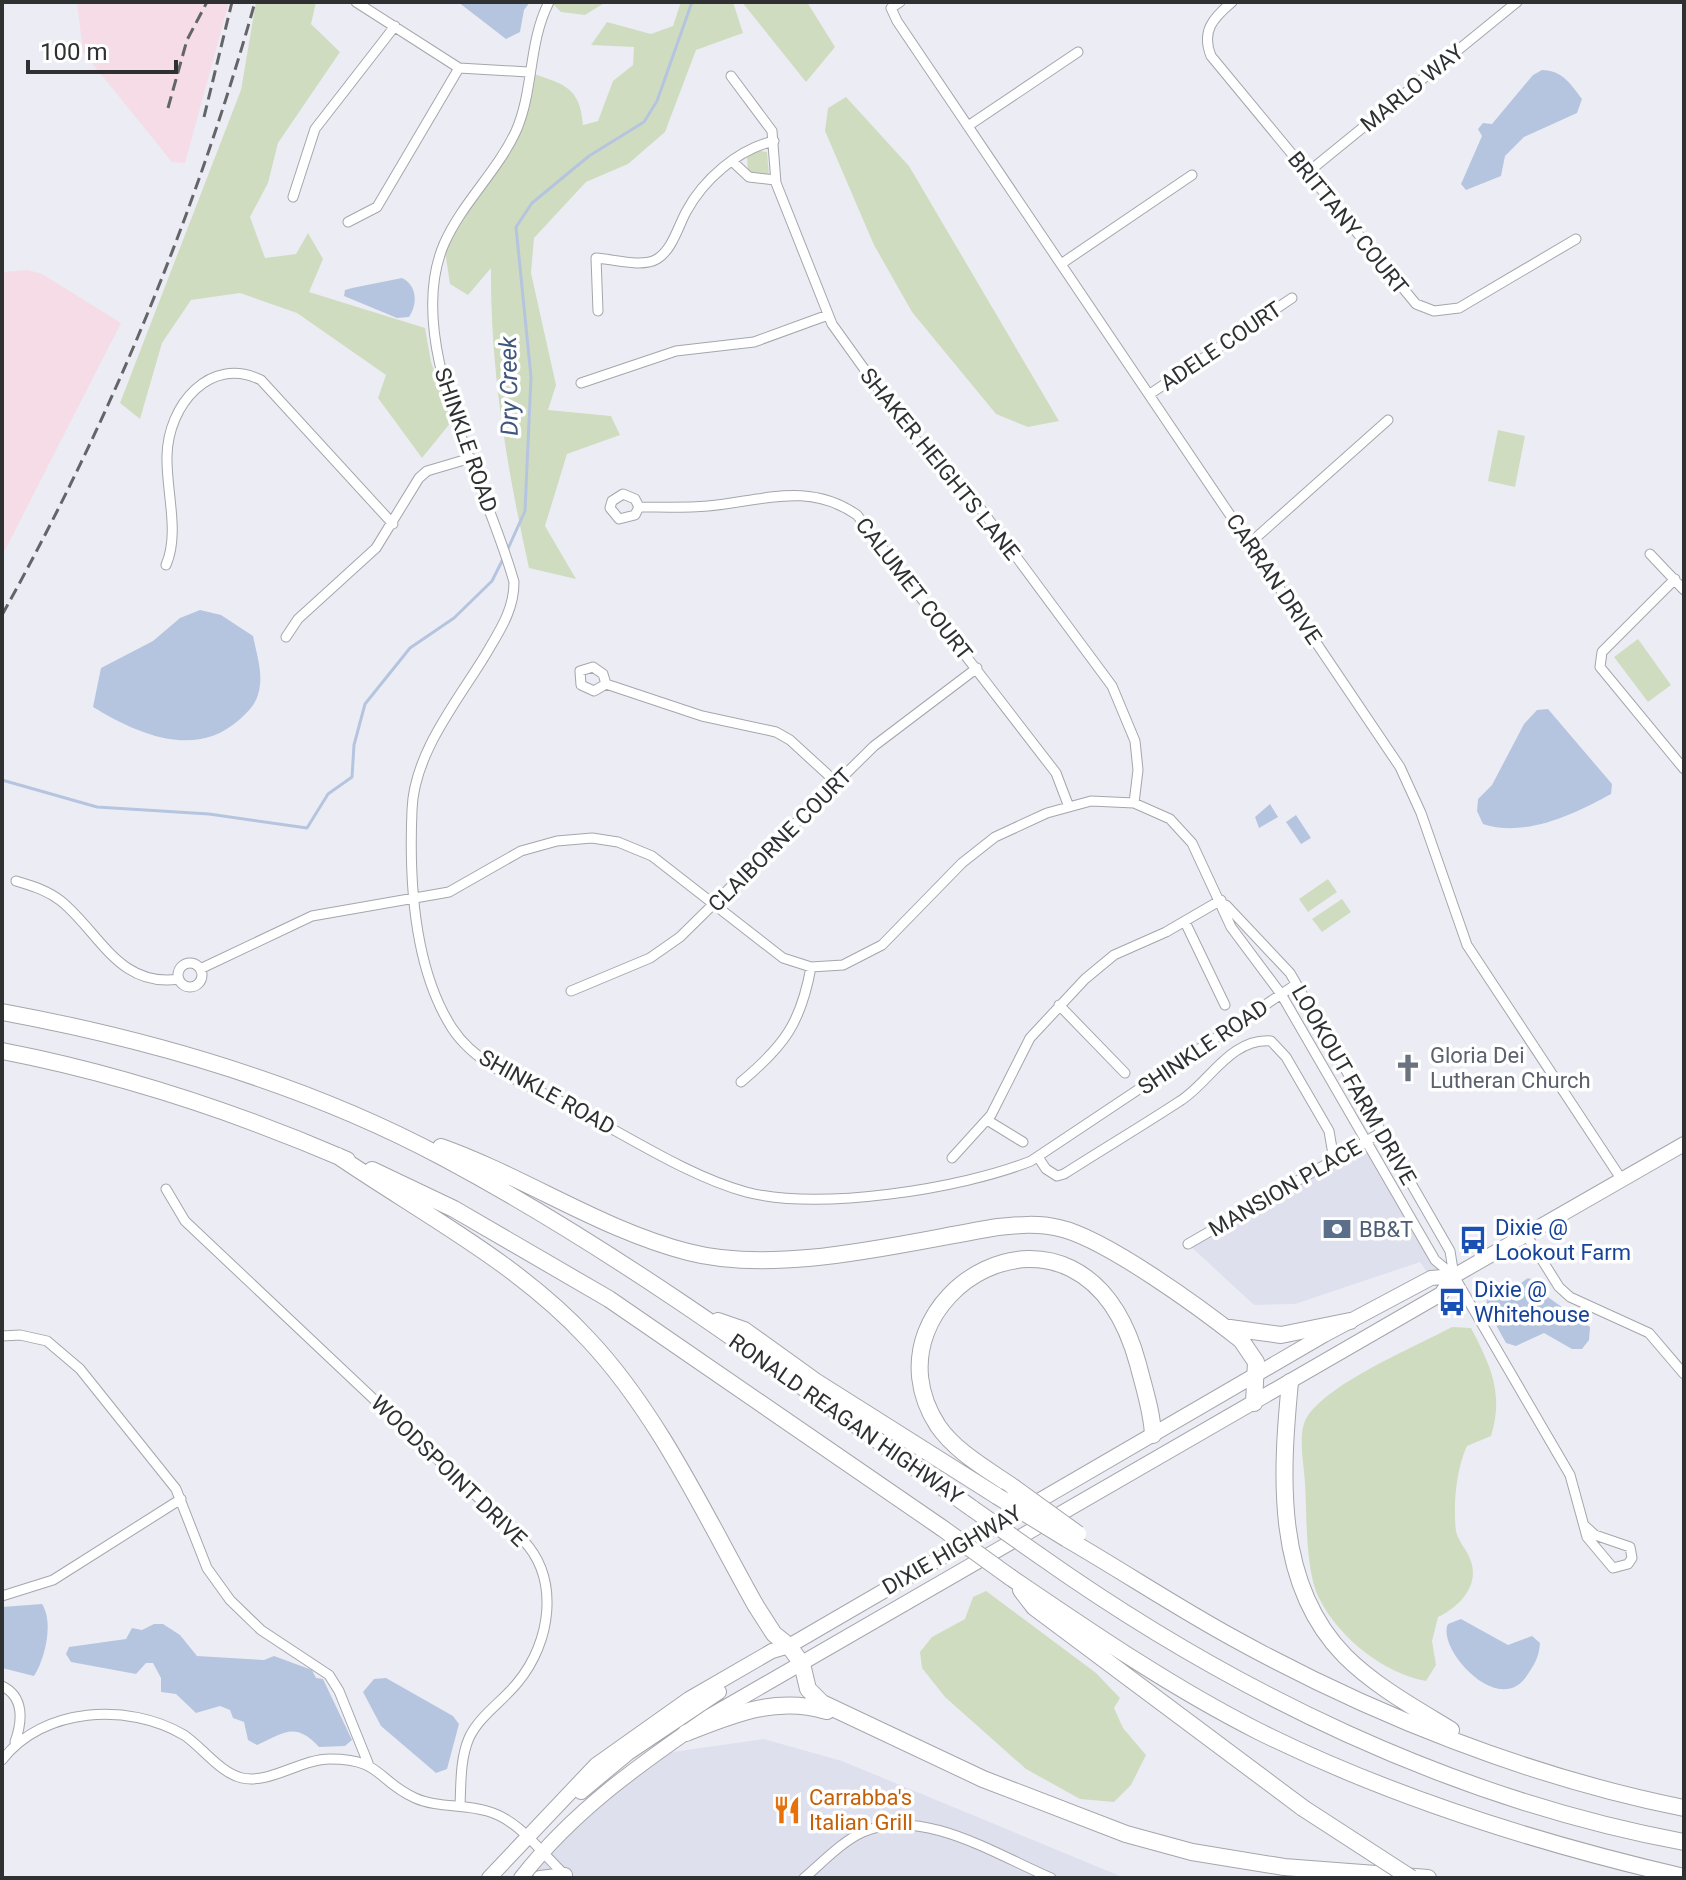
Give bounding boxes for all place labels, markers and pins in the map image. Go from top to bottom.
place label: Gloria Dei Lutheran Church [1430,1043,1591,1093]
church icon: Gloria Dei Lutheran Church [1393,1053,1423,1083]
bank icon: BB&T [1322,1214,1352,1244]
place label: Dixie @ Lookout Farm [1495,1215,1631,1265]
place label: BB&T [1359,1217,1413,1242]
bus stop icon: Dixie @ Lookout Farm [1458,1225,1488,1255]
place label: Dixie @ Whitehouse [1474,1277,1590,1327]
bus stop icon: Dixie @ Whitehouse [1437,1287,1467,1317]
place label: Carrabba's Italian Grill [809,1785,913,1835]
restaurant icon: Carrabba's Italian Grill [772,1795,802,1825]

